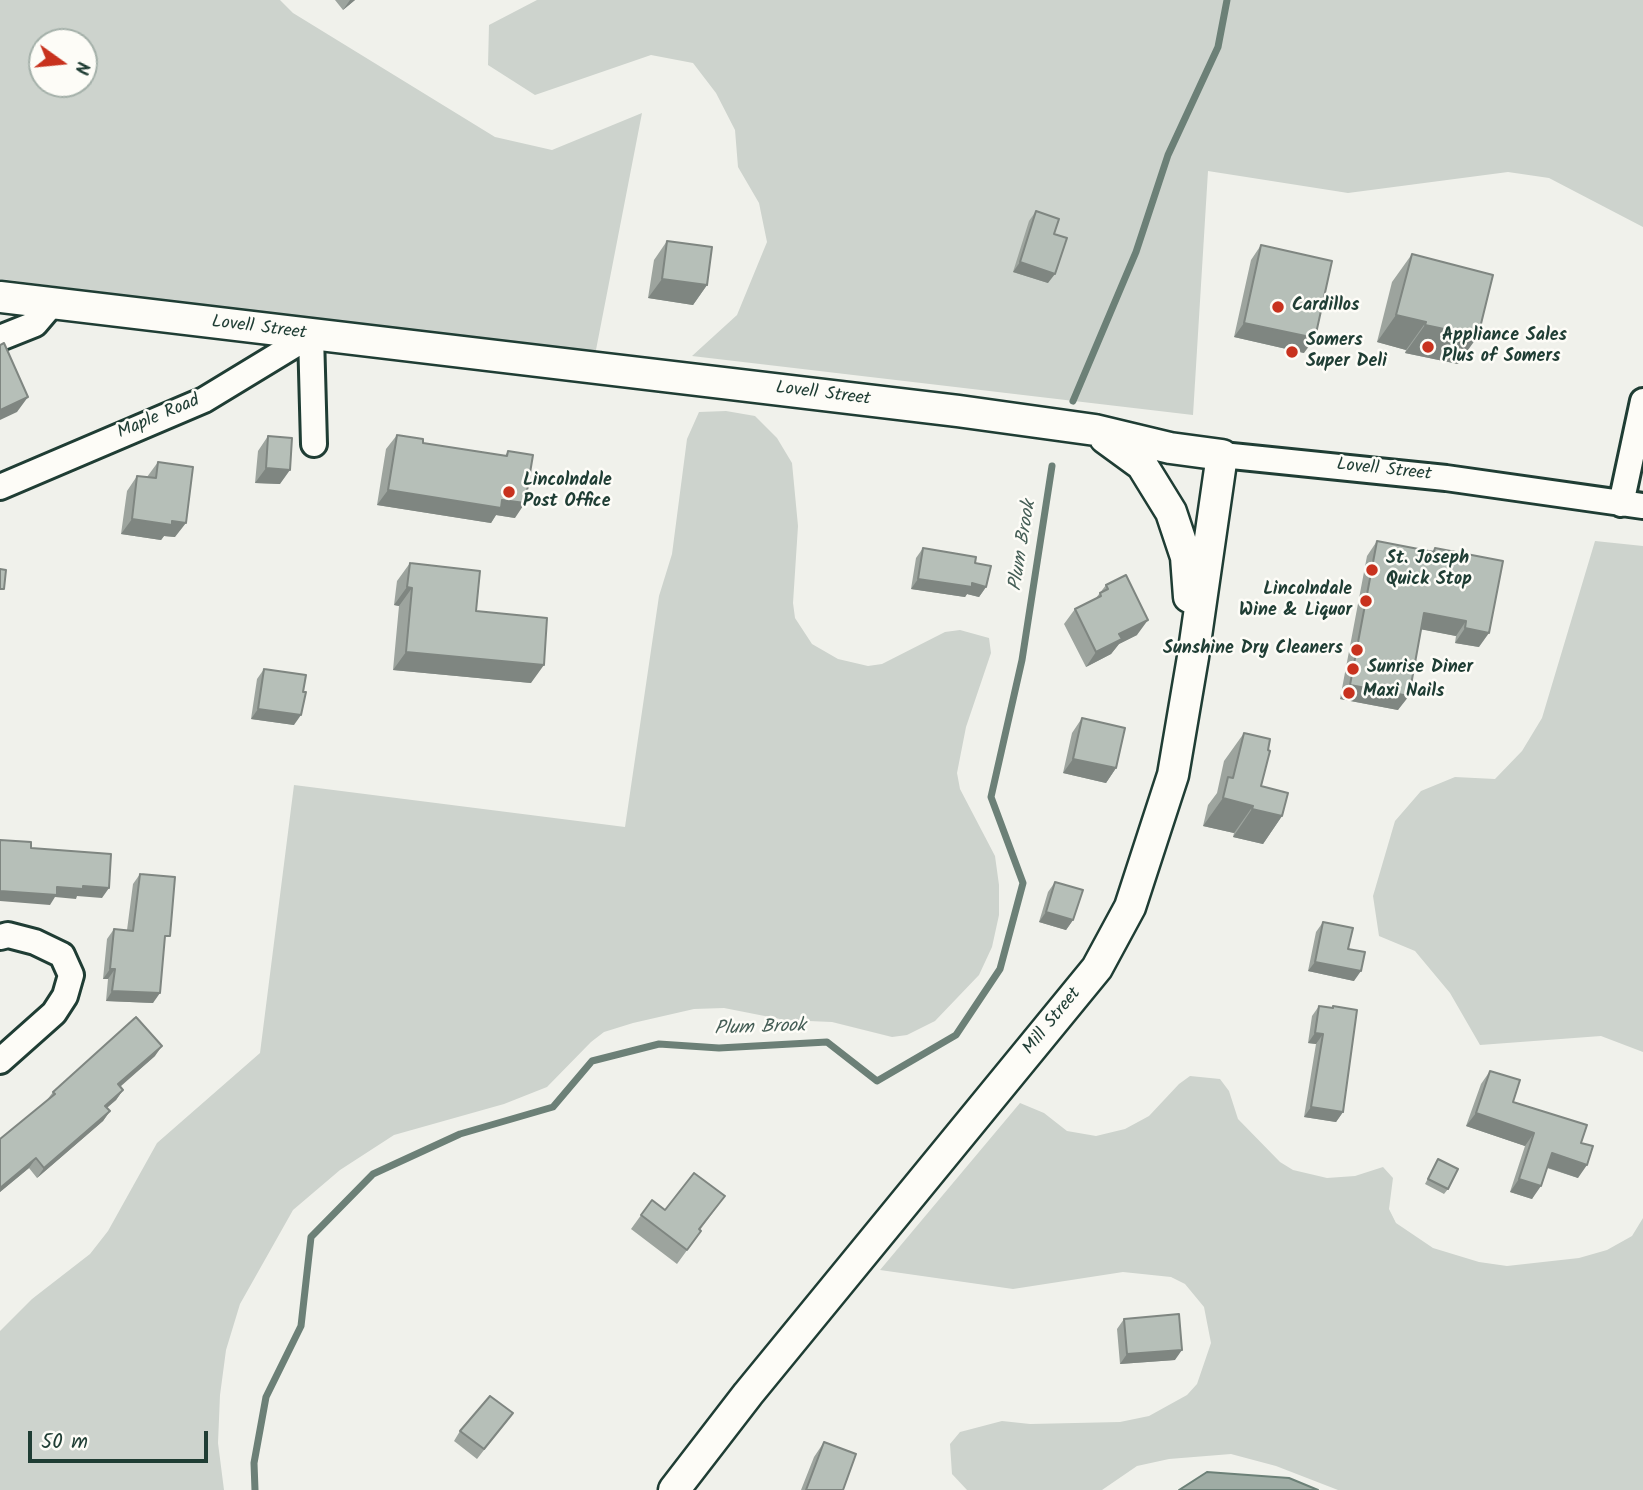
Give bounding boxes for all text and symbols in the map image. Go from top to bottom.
north arrow [28,28,98,98]
text: N [65,58,97,78]
place label: Cardillos [1292,296,1359,318]
marker: Cardillos [1270,299,1286,315]
street label: Lovell Street [210,312,308,346]
place label: Appliance Sales Plus of Somers [1442,326,1567,368]
place label: Somers Super Deli [1306,331,1387,374]
marker: Appliance Sales Plus of Somers [1420,339,1436,355]
marker: Somers Super Deli [1284,344,1300,360]
street label: Lovell Street [774,378,872,412]
street label: Maple Road [115,391,203,445]
street label: Lovell Street [1335,455,1433,487]
place label: Lincolndale Post Office [523,471,612,514]
marker: Lincolndale Post Office [501,484,517,500]
water label: Plum Brook [1006,499,1042,593]
place label: St. Joseph Quick Stop [1386,549,1472,592]
marker: St. Joseph Quick Stop [1364,562,1380,578]
place label: Lincolndale Wine & Liquor [1239,580,1352,622]
marker: Lincolndale Wine & Liquor [1358,593,1374,609]
place label: Sunshine Dry Cleaners [1163,639,1343,661]
marker: Sunshine Dry Cleaners [1349,642,1365,658]
place label: Sunrise Diner [1367,658,1473,680]
marker: Sunrise Diner [1345,661,1361,677]
place label: Maxi Nails [1363,682,1444,704]
marker: Maxi Nails [1341,685,1357,701]
street label: Mill Street [1019,984,1087,1060]
water label: Plum Brook [714,1016,806,1042]
scale bar [32,1416,212,1460]
text: 50 m [41,1426,88,1459]

